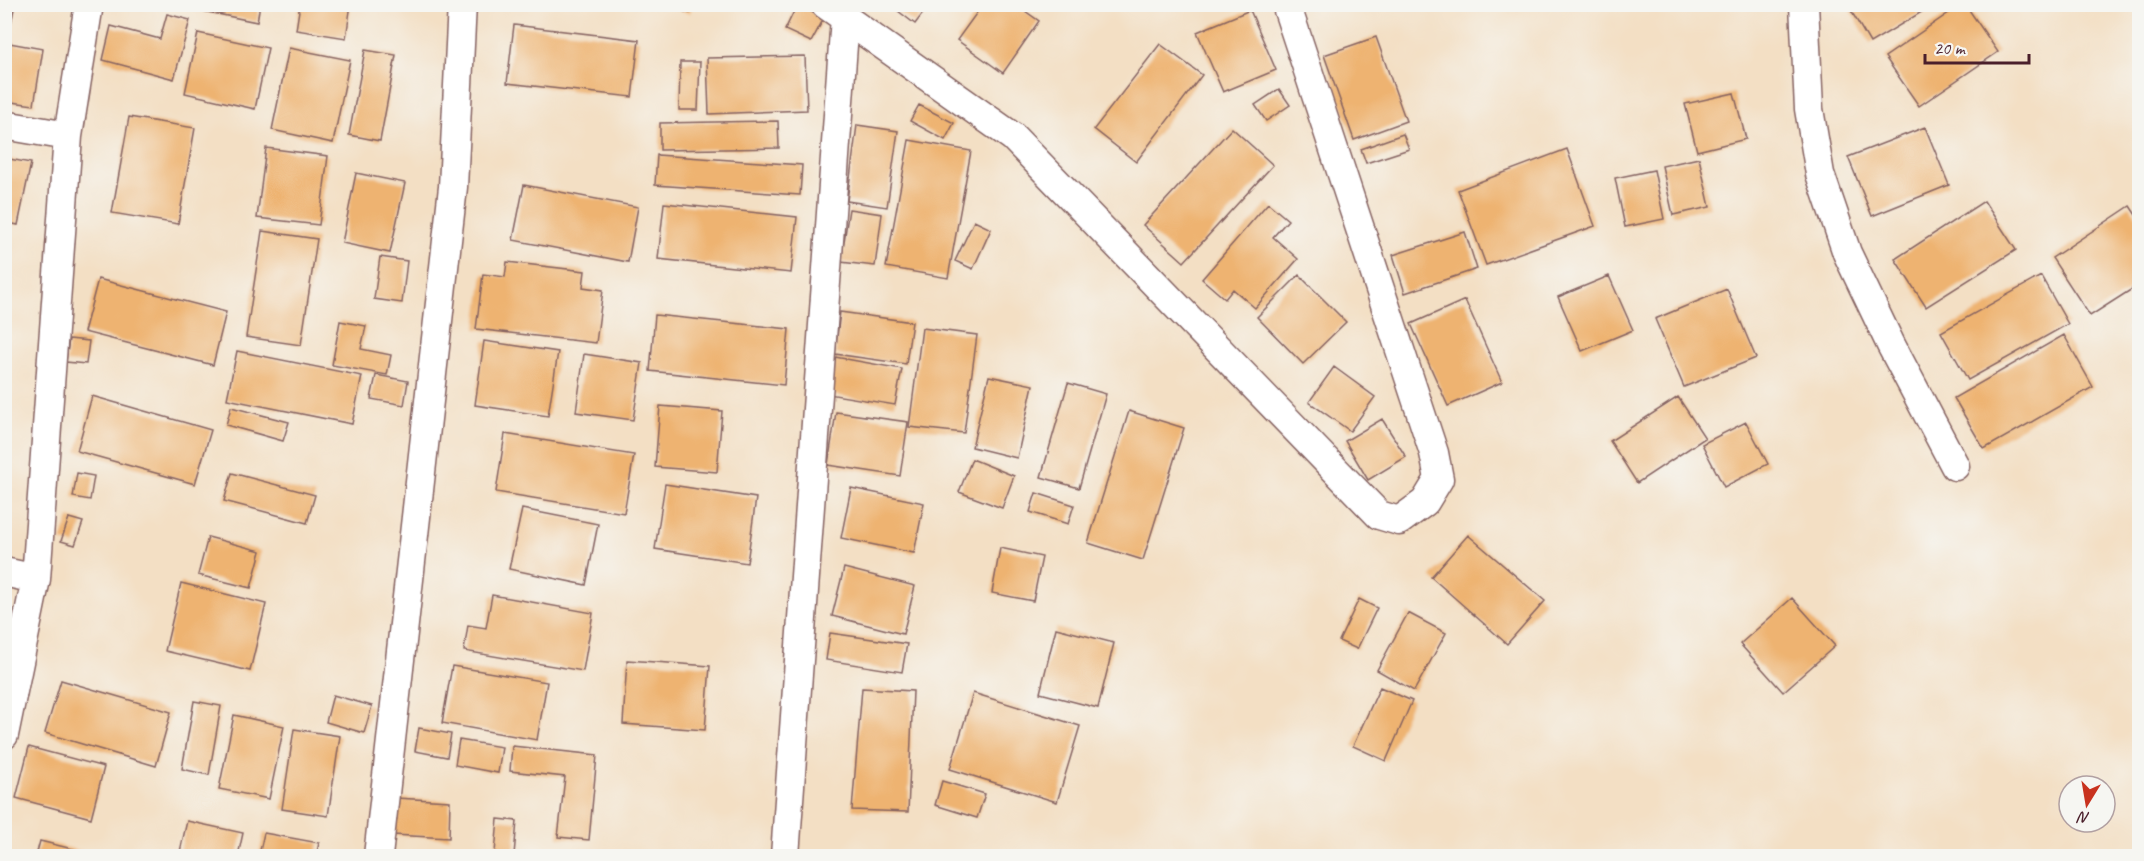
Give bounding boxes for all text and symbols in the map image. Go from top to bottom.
scale bar [1925,27,2028,65]
text: 20 m [1934,37,1967,59]
north arrow [2057,774,2117,834]
text: N [2075,806,2091,829]

